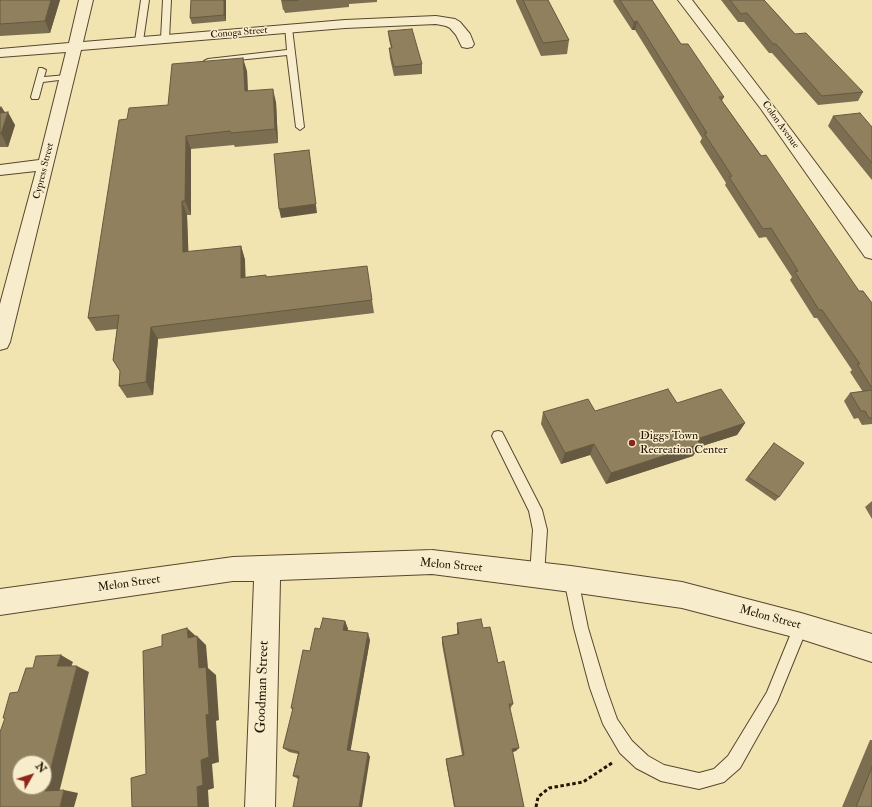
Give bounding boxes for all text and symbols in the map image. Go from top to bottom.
street label: Conoga Street [210,25,268,41]
street label: Colon Avenue [759,99,801,151]
street label: Cypress Street [31,142,57,200]
place label: Diggs Town Recreation Center [640,429,728,457]
marker: Diggs Town Recreation Center [627,438,637,448]
street label: Melon Street [419,556,483,576]
street label: Melon Street [97,572,161,596]
street label: Melon Street [738,603,802,633]
street label: Goodman Street [253,640,273,734]
north arrow [12,755,52,795]
text: N [33,760,49,776]

